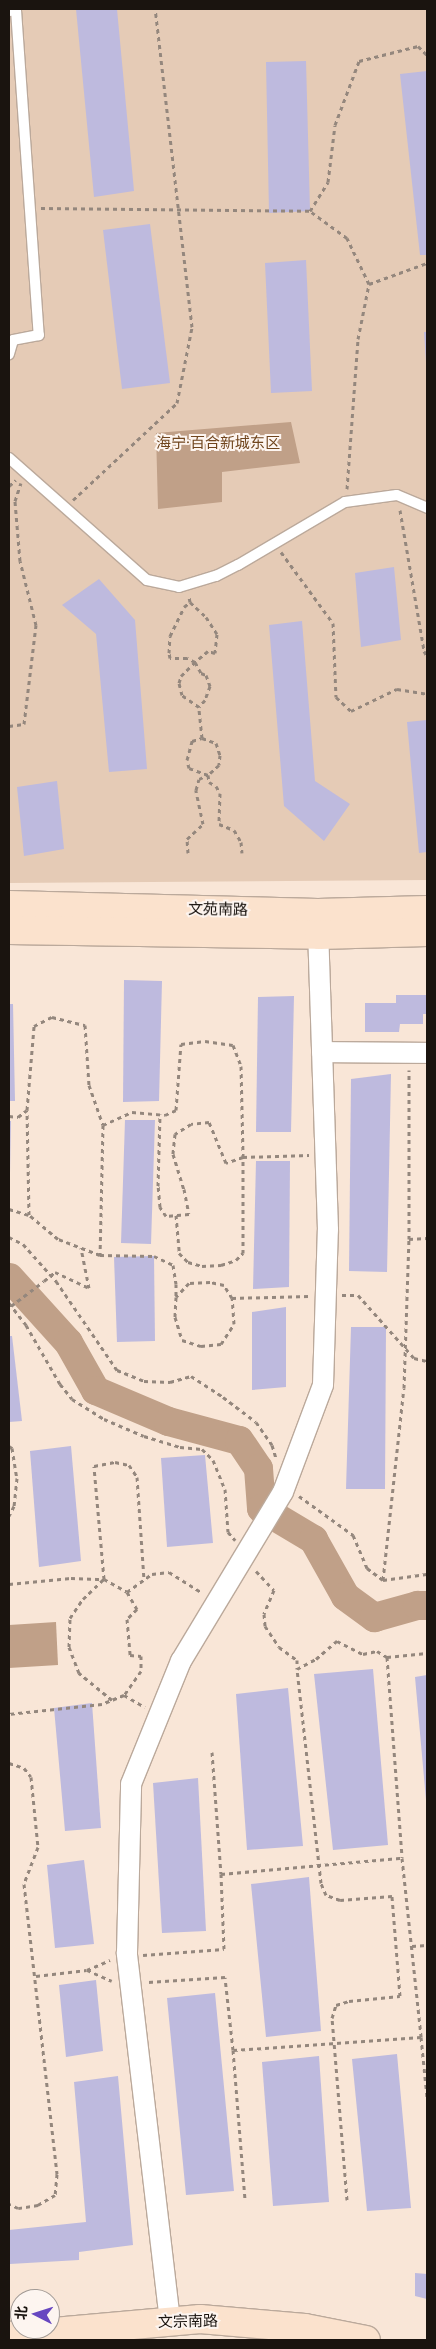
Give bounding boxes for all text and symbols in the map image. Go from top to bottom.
park label: 海宁·百合新城东区 [156,435,280,453]
street label: 文苑南路 [188,900,248,920]
north arrow [10,2289,60,2339]
text: 北 [12,2305,30,2320]
street label: 文宗南路 [158,2312,218,2332]

